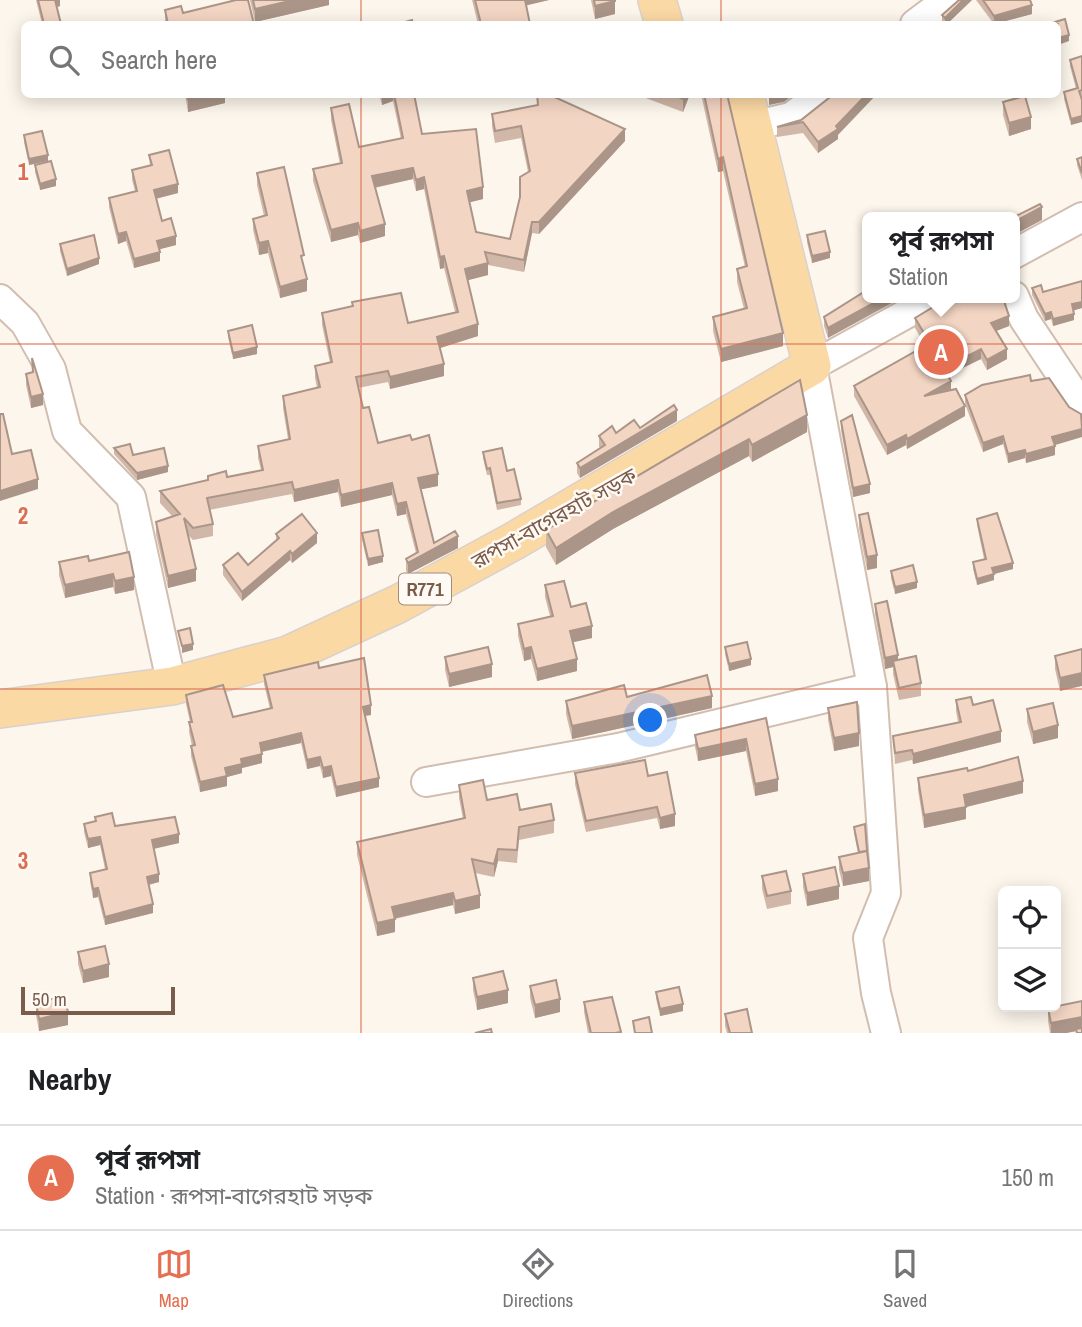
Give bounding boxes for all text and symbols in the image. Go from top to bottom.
search box [21,21,1061,98]
icon: search [45,41,83,79]
text: Search here [101,42,217,77]
text: 1 [18,156,29,187]
popup [862,212,1020,303]
text: পূর্ব রূপসা [888,223,994,258]
text: Station [888,261,948,292]
pin: A [918,326,964,378]
street label: রূপসা-বাগেরহাট সড়ক [465,460,643,576]
text: 2 [18,500,28,531]
road number: R771 [399,574,451,604]
your location [633,703,667,737]
text: 3 [18,845,28,876]
map controls [998,886,1061,1012]
button: locate [998,886,1061,949]
button: layers [998,949,1061,1012]
scale bar [21,984,175,1016]
text: 50 m [32,986,67,1012]
text: Nearby [28,1059,111,1099]
text: পূর্ব রূপসা [95,1142,200,1177]
text: A [44,1162,58,1193]
text: 150 m [1002,1162,1054,1193]
text: Station · রূপসা-বাগেরহাট সড়ক [95,1180,373,1211]
tab: Map [155,1245,193,1313]
tab: Directions [502,1245,573,1313]
tab: Saved [883,1245,927,1313]

